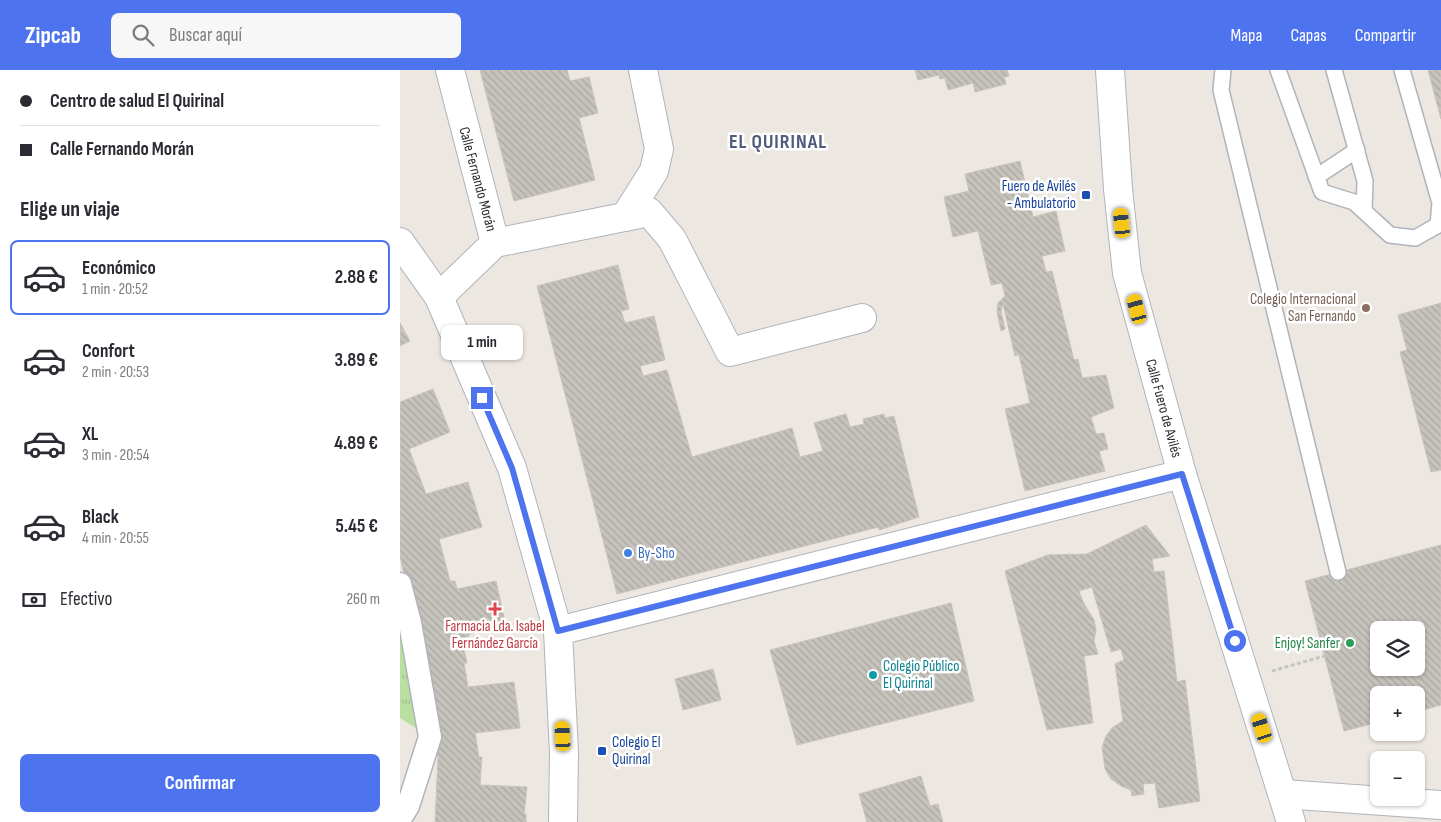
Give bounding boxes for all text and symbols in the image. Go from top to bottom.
search box [111,13,461,58]
text: Zipcab [25,21,81,50]
icon: search [129,21,157,49]
text: Buscar aquí [169,24,242,47]
text: Mapa [1230,25,1262,46]
text: Capas [1290,25,1327,46]
text: Compartir [1355,25,1416,46]
text: Centro de salud El Quirinal [50,90,224,113]
street label: Calle Fernando Morán [454,125,501,233]
district label: EL QUIRINAL [729,130,827,154]
text: Calle Fernando Morán [50,138,194,161]
place label: Fuero de Avilés - Ambulatorio [1002,177,1076,213]
marker: Fuero de Avilés - Ambulatorio [1080,189,1092,201]
text: Elige un viaje [20,196,120,223]
car [1112,207,1131,239]
icon: car [22,255,67,300]
text: Económico [82,257,156,280]
text: 2.88 € [335,266,378,289]
text: 1 min · 20:52 [82,280,148,299]
place label: Colegio Internacional San Fernando [1250,290,1356,326]
car [1125,293,1148,325]
marker: Colegio Internacional San Fernando [1360,302,1372,314]
callout: 1 min [441,325,523,360]
text: 1 min [467,333,497,352]
icon: car [22,338,67,383]
text: Confort [82,340,135,363]
text: 3.89 € [335,349,378,372]
street label: Calle Fuero de Avilés [1141,357,1186,460]
text: 2 min · 20:53 [82,363,149,382]
route end [471,387,493,409]
icon: car [22,421,67,466]
text: XL [82,423,98,446]
text: 4.89 € [334,432,378,455]
text: 3 min · 20:54 [82,446,149,465]
icon: car [22,504,67,549]
text: Black [82,506,119,529]
text: 5.45 € [335,515,378,538]
text: 4 min · 20:55 [82,529,149,548]
place label: By-Sho [638,544,675,563]
marker: By-Sho [622,547,634,559]
icon: cash [20,586,48,614]
text: Efectivo [60,588,112,611]
text: 260 m [346,590,380,609]
marker: Farmacia Lda. Isabel Fernández García [489,603,501,615]
place label: Farmacia Lda. Isabel Fernández García [445,617,545,653]
map controls [1370,621,1425,806]
button: layers [1370,621,1425,676]
route start [1224,630,1246,652]
place label: Enjoy! Sanfer [1275,634,1341,653]
marker: Enjoy! Sanfer [1344,637,1356,649]
place label: Colegio Público El Quirinal [883,657,959,693]
marker: Colegio Público El Quirinal [867,669,879,681]
button: + [1370,686,1425,741]
car [1250,711,1273,745]
car [554,721,571,751]
place label: Colegio El Quirinal [612,733,661,769]
marker: Colegio El Quirinal [596,745,608,757]
button: − [1370,751,1425,806]
button: Confirmar [20,754,380,812]

